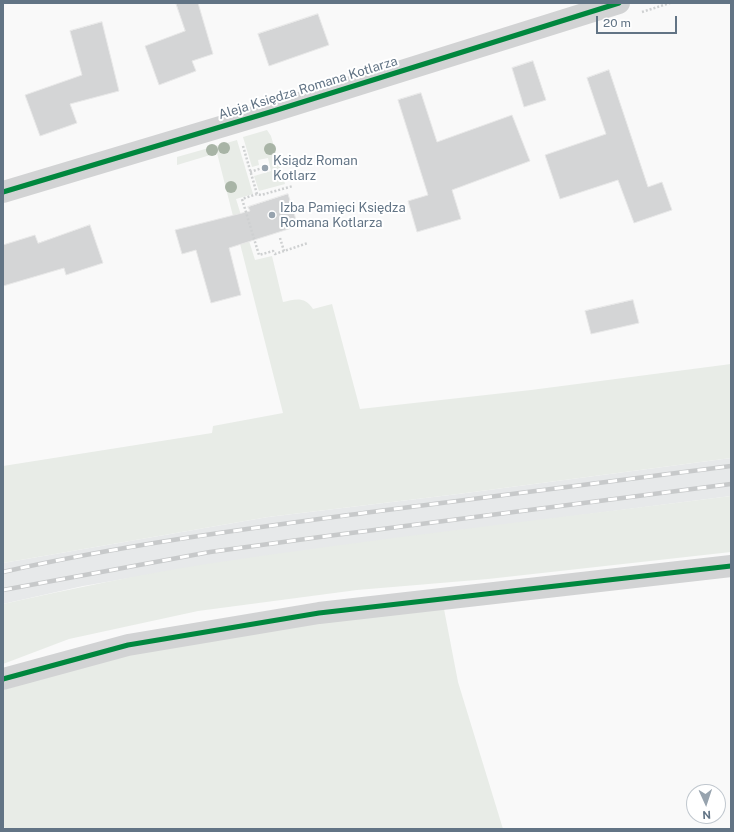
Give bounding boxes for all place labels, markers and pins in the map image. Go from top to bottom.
place label: Ksiądz Roman Kotlarz [273,153,358,184]
marker: Ksiądz Roman Kotlarz [260,163,270,173]
place label: Izba Pamięci Księdza Romana Kotlarza [280,200,406,231]
marker: Izba Pamięci Księdza Romana Kotlarza [267,210,277,220]

